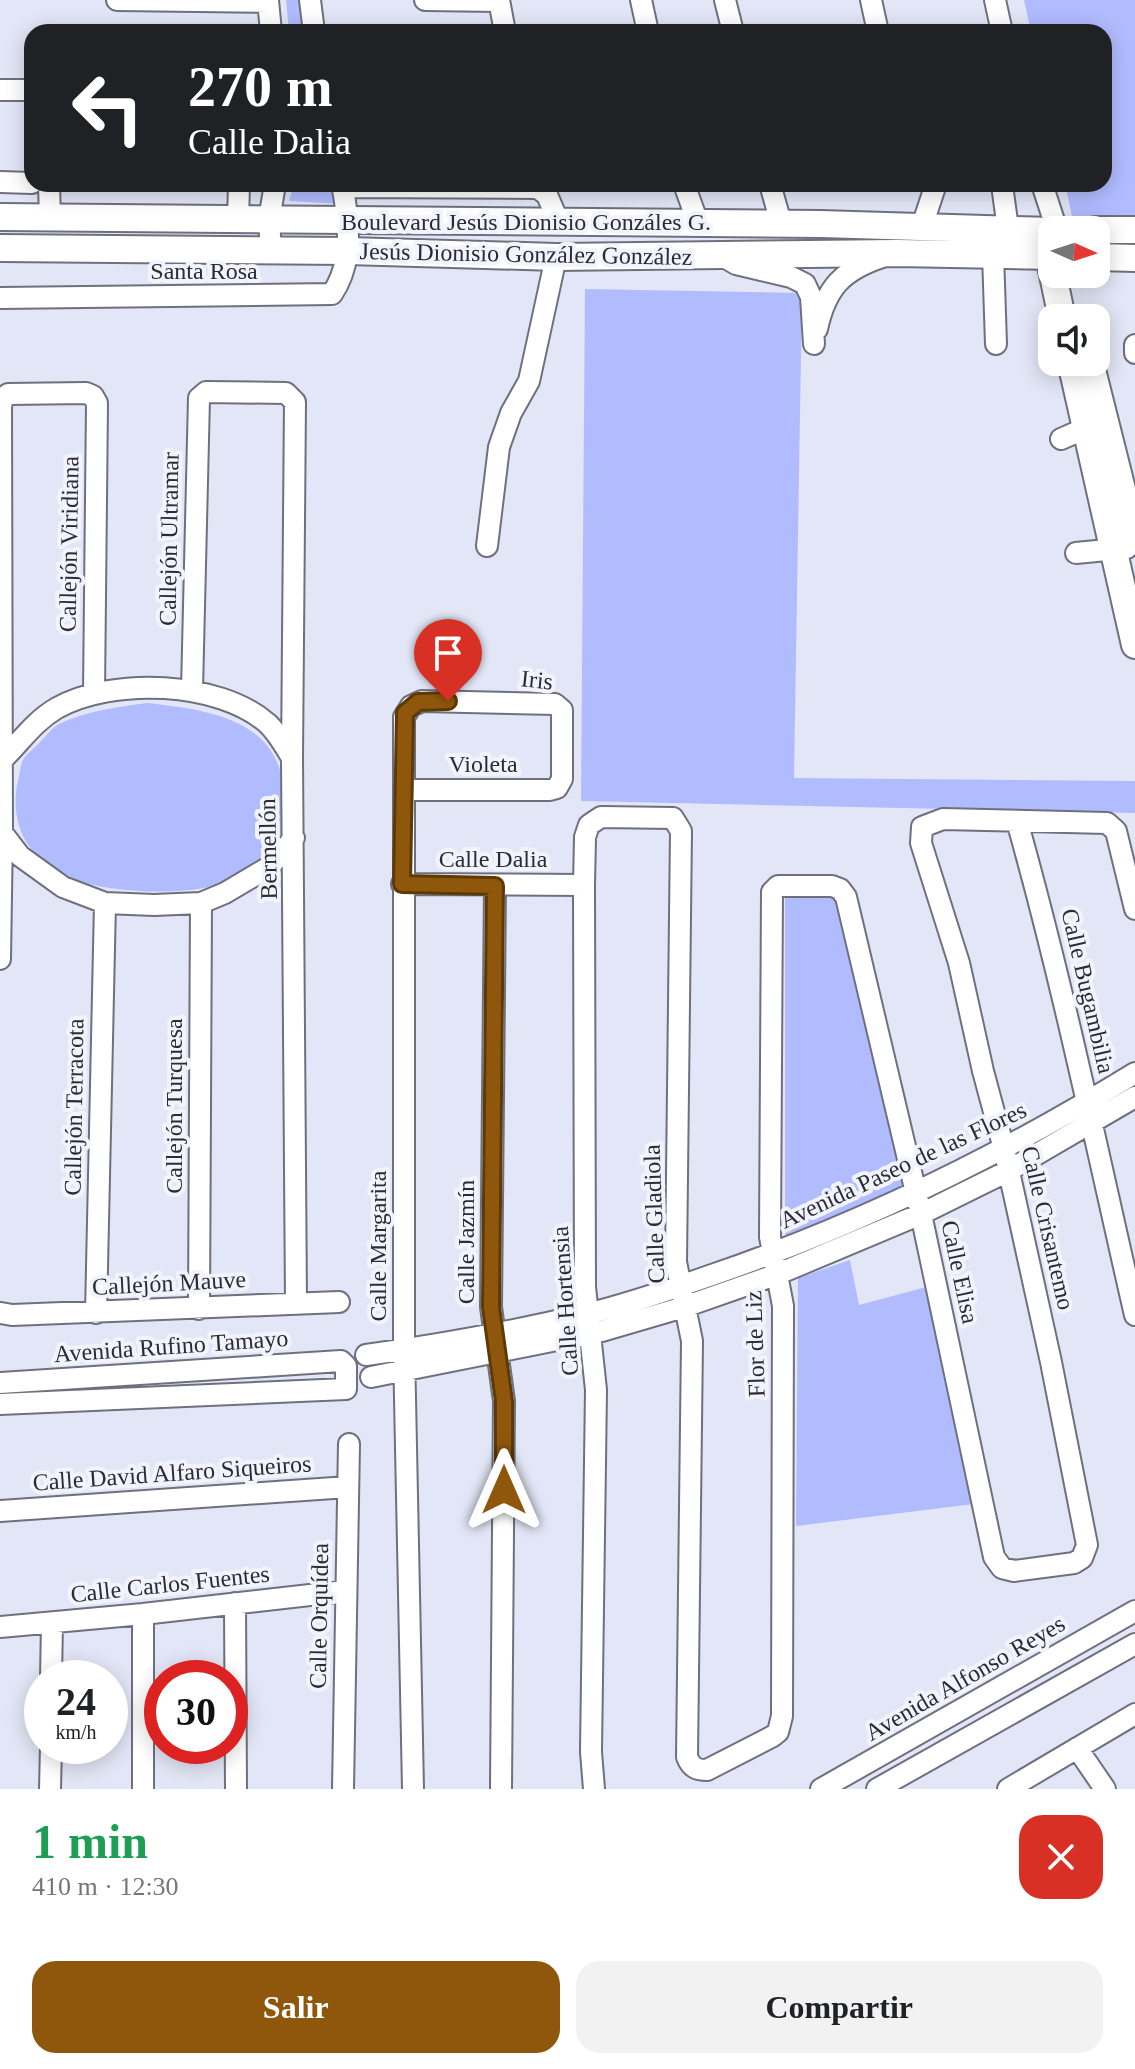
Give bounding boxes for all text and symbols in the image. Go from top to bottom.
icon: left [56,56,160,160]
text: 270 m [188,56,333,118]
text: Calle Dalia [188,122,351,162]
street label: Boulevard Jesús Dionisio Gonzáles G. [341,209,711,235]
north arrow [1038,216,1110,288]
map controls [1038,216,1110,376]
street label: Jesús Dionisio González González [360,238,692,270]
street label: Santa Rosa [150,258,258,284]
button: sound [1038,304,1110,376]
street label: Callejón Ultramar [154,452,184,626]
street label: Callejón Viridiana [54,455,84,632]
pin [414,619,482,701]
icon: arrive [426,631,470,675]
street label: Iris [520,665,554,695]
street label: Violeta [448,751,518,777]
street label: Bermellón [254,798,282,900]
street label: Calle Dalia [439,846,548,872]
street label: Calle Bugambilia [1056,906,1120,1076]
street label: Callejón Terracota [59,1018,89,1196]
street label: Callejón Turquesa [161,1018,187,1194]
street label: Avenida Paseo de las Flores [776,1096,1030,1234]
street label: Calle Gladiola [639,1144,669,1284]
street label: Calle Crisantemo [1017,1144,1079,1312]
street label: Calle Margarita [365,1170,391,1321]
street label: Calle Jazmín [453,1180,479,1304]
street label: Calle Elisa [936,1218,984,1326]
street label: Calle Hortensia [547,1225,583,1377]
street label: Callejón Mauve [91,1266,247,1300]
street label: Flor de Liz [740,1290,770,1398]
street label: Avenida Rufino Tamayo [53,1325,289,1367]
position arrow [462,1448,546,1532]
street label: Calle David Alfaro Siqueiros [32,1450,312,1496]
street label: Calle Orquídea [305,1542,333,1689]
street label: Calle Carlos Fuentes [69,1561,271,1607]
street label: Avenida Alfonso Reyes [861,1610,1069,1746]
speed limit sign: 30 [144,1660,248,1764]
text: 24 [56,1679,96,1724]
text: km/h [55,1721,97,1743]
text: 1 min [32,1815,148,1868]
button: close [1019,1815,1103,1899]
text: 410 m · 12:30 [32,1872,179,1901]
button: Salir [32,1961,560,2053]
button: Compartir [576,1961,1103,2053]

